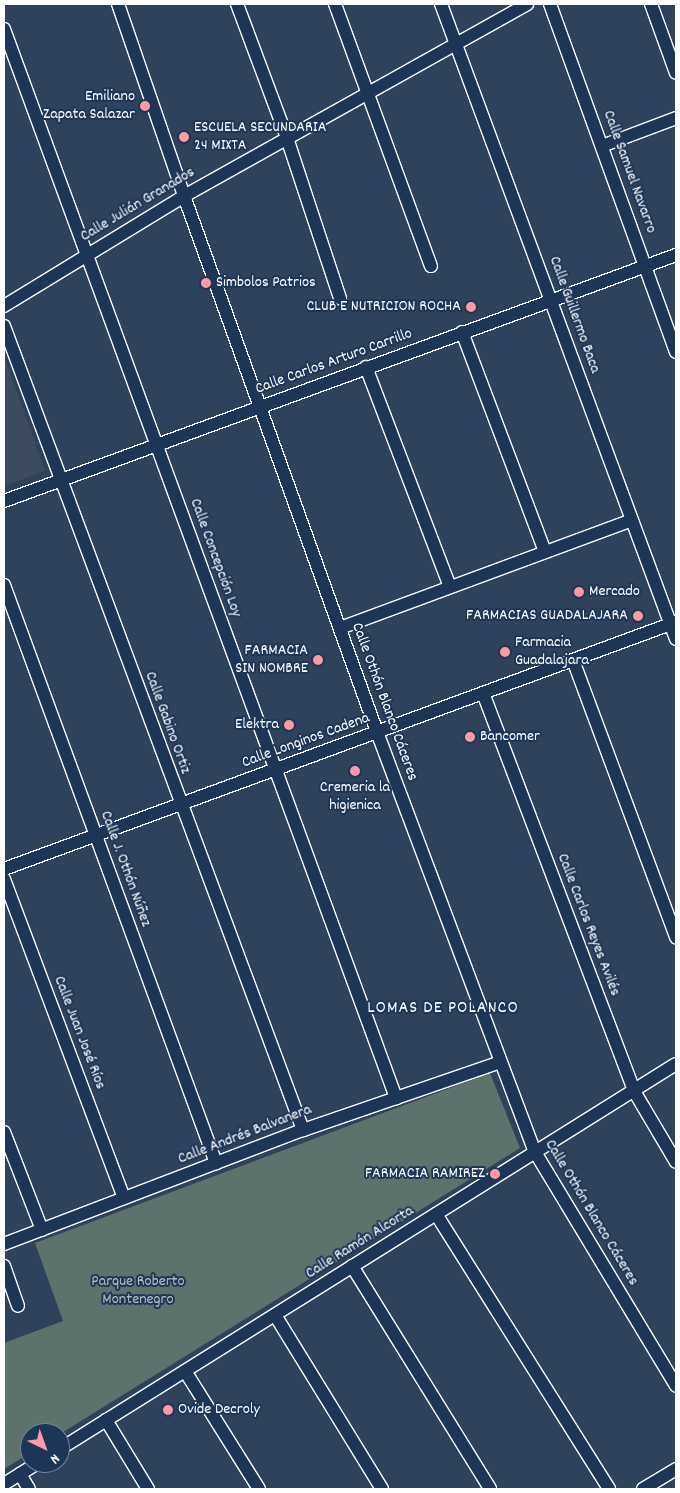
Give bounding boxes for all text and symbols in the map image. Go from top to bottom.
place label: Emiliano Zapata Salazar [43,87,135,125]
marker: Emiliano Zapata Salazar [139,100,151,112]
street label: Calle Samuel Navarro [598,108,660,236]
place label: ESCUELA SECUNDARIA 24 MIXTA [194,118,326,156]
marker: ESCUELA SECUNDARIA 24 MIXTA [178,131,190,143]
street label: Calle Julián Granados [77,163,199,247]
street label: Calle Guillermo Baca [544,254,604,376]
place label: Simbolos Patrios [216,273,316,293]
marker: Simbolos Patrios [200,277,212,289]
place label: CLUB E NUTRICION ROCHA [306,297,461,317]
marker: CLUB E NUTRICION ROCHA [465,301,477,313]
street label: Calle Carlos Arturo Carrillo [253,325,415,399]
street label: Calle Concepción Loy [185,496,245,620]
place label: Mercado [589,582,640,602]
marker: Mercado [573,586,585,598]
place label: FARMACIAS GUADALAJARA [466,606,628,626]
marker: FARMACIAS GUADALAJARA [632,610,644,622]
street label: Calle Othón Blanco Cáceres [346,620,422,784]
place label: Farmacia Guadalajara [515,633,589,671]
place label: FARMACIA SIN NOMBRE [235,641,308,679]
marker: Farmacia Guadalajara [499,646,511,658]
marker: FARMACIA SIN NOMBRE [312,654,324,666]
street label: Calle Gabino Ortiz [140,669,194,777]
street label: Calle Longinos Cadena [240,709,372,773]
place label: Elektra [235,715,279,735]
marker: Elektra [283,719,295,731]
place label: Bancomer [480,727,540,747]
marker: Bancomer [464,731,476,743]
marker: Cremeria la higienica [349,765,361,777]
place label: Cremeria la higienica [320,778,390,816]
street label: Calle J. Othón Núñez [95,809,155,929]
street label: Calle Carlos Reyes Avilés [552,851,624,999]
street label: Calle Juan José Ríos [49,974,109,1092]
district label: LOMAS DE POLANCO [365,998,521,1020]
street label: Calle Andrés Balvanera [175,1101,315,1169]
street label: Calle Othón Blanco Cáceres [540,1137,642,1289]
place label: FARMACIA RAMIREZ [365,1164,485,1184]
marker: FARMACIA RAMIREZ [489,1168,501,1180]
street label: Calle Ramón Alcorta [302,1202,418,1284]
park label: Parque Roberto Montenegro [91,1272,185,1310]
place label: Ovide Decroly [178,1400,260,1420]
marker: Ovide Decroly [162,1404,174,1416]
north arrow [20,1423,70,1473]
text: N [45,1449,64,1468]

